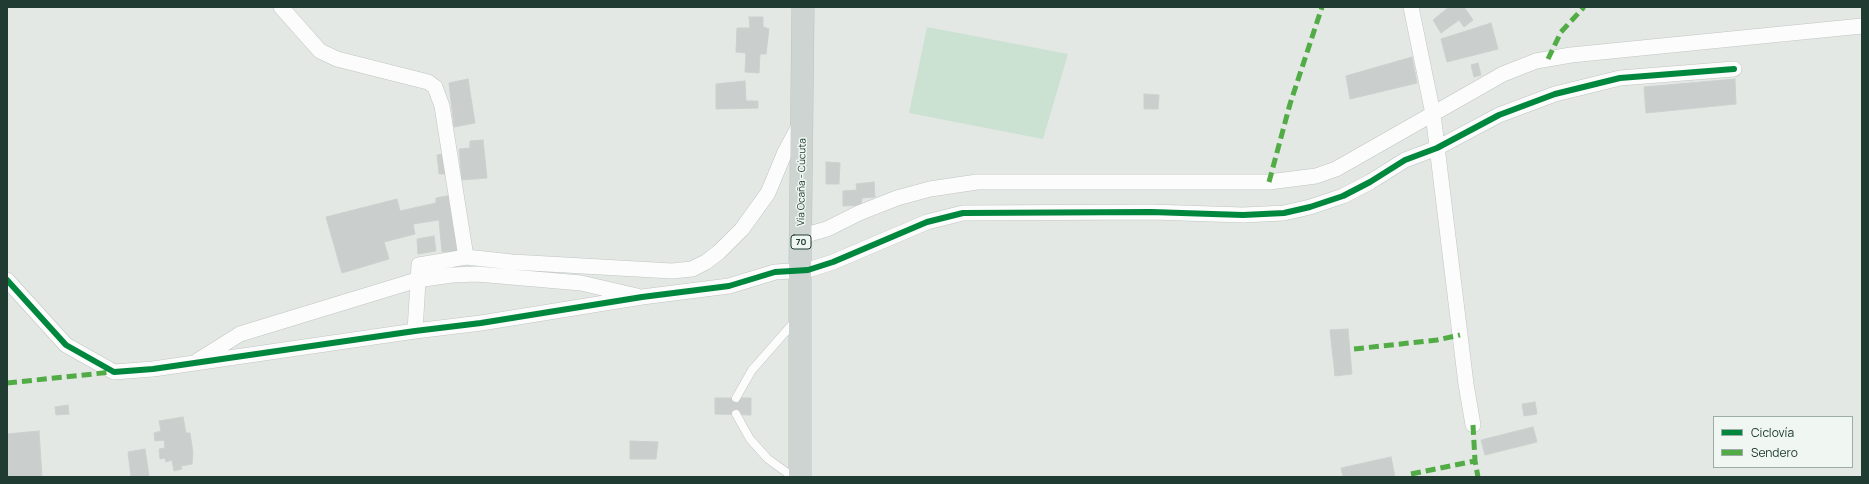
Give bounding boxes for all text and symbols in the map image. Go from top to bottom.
street label: Vía Ocaña - Cúcuta [795,138,809,226]
road number: 70 [791,235,811,249]
legend [1713,416,1853,468]
text: Ciclovía [1751,424,1794,441]
text: Sendero [1751,444,1798,461]

